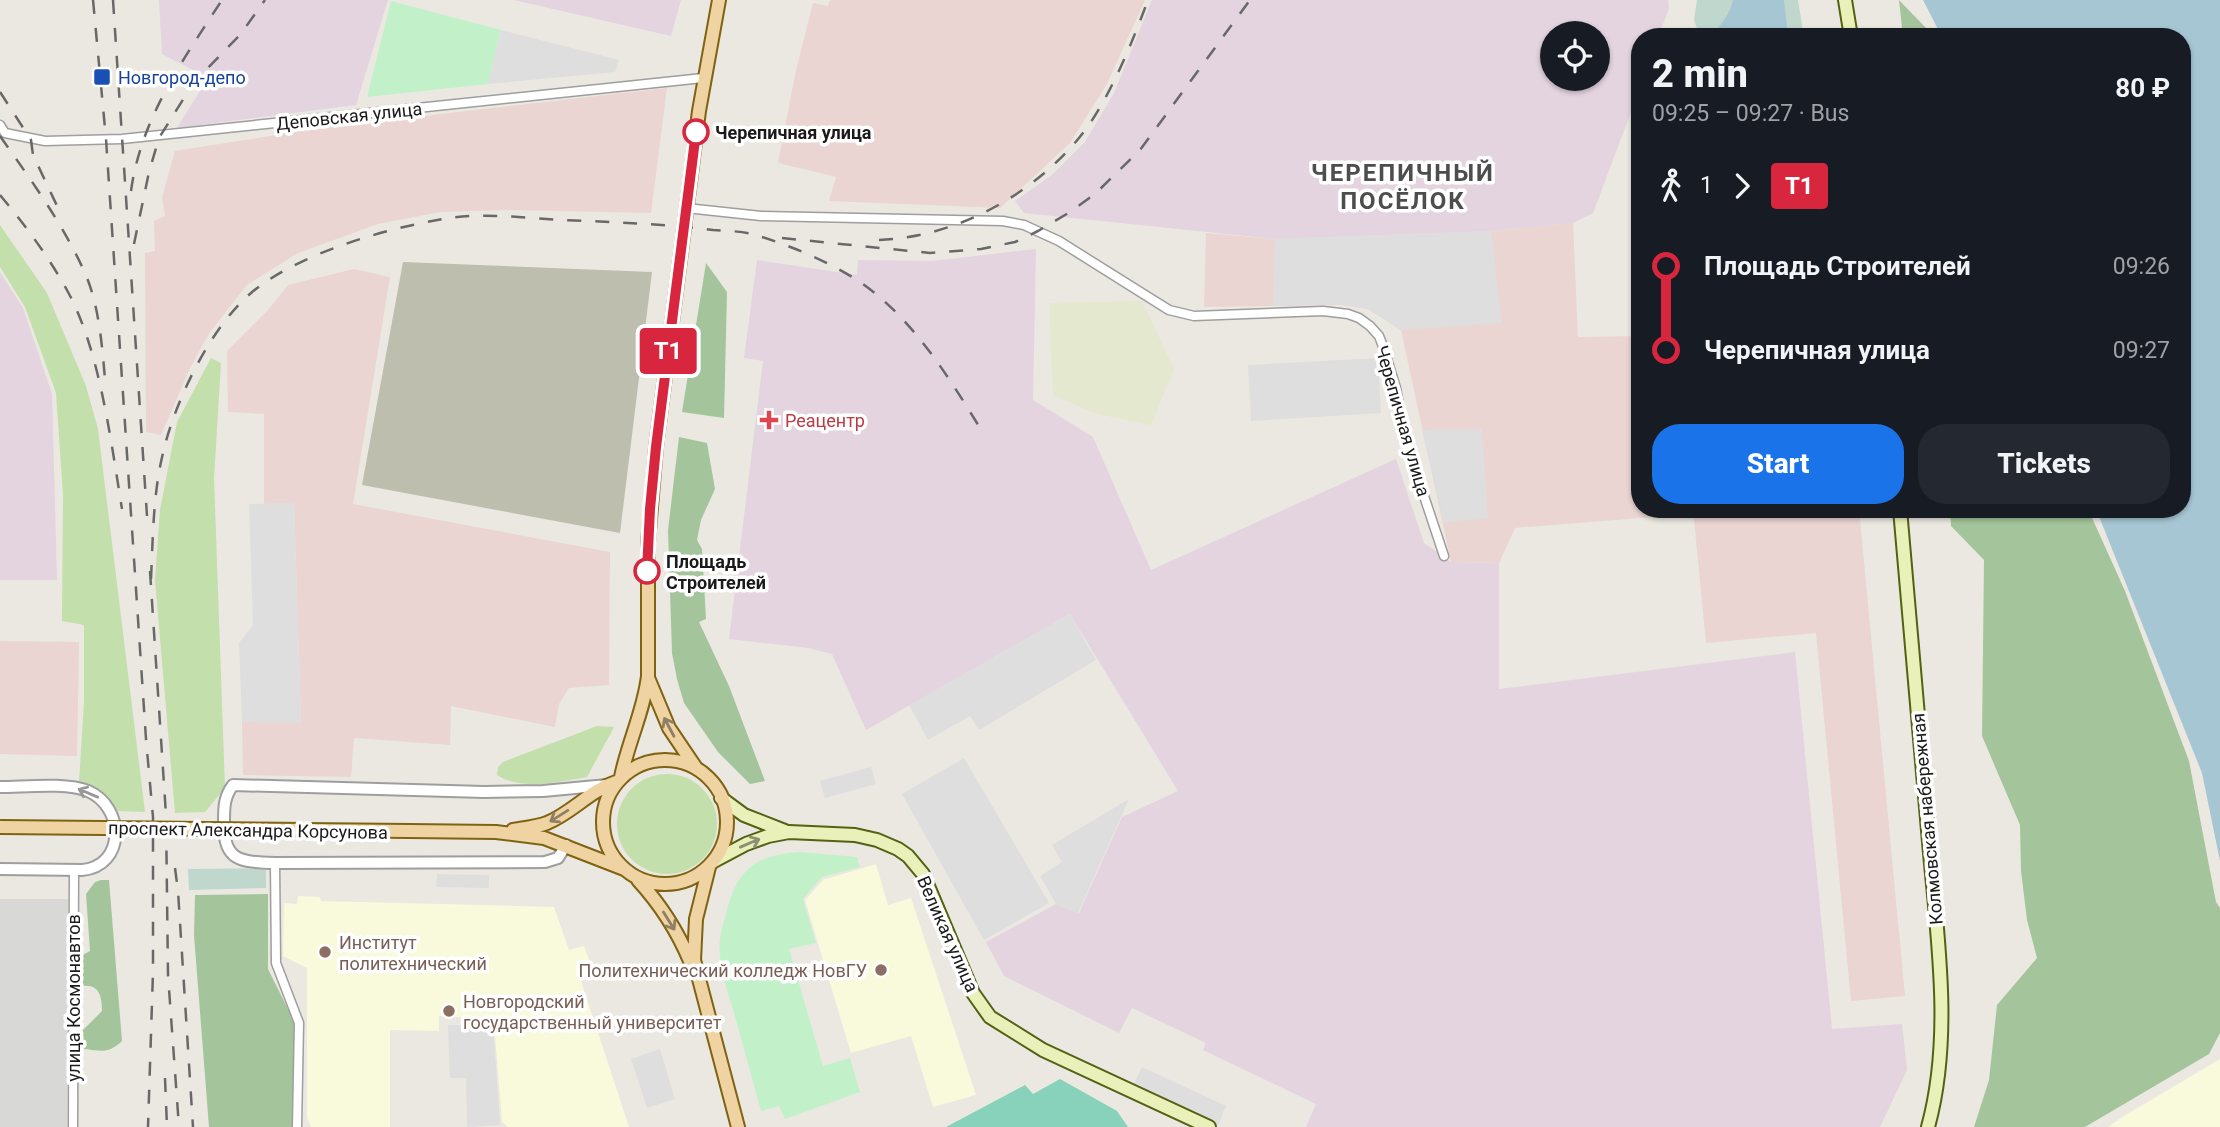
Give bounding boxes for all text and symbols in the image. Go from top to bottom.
map controls [1540,21,1610,91]
button: locate [1540,21,1610,91]
text: 2 min [1652,52,1748,96]
marker: Новгород-депо [92,67,112,87]
place label: Новгород-депо [118,67,246,88]
text: 80 ₽ [2115,73,2170,103]
street label: Деповская улица [275,98,423,134]
text: 09:25 – 09:27 · Bus [1652,100,1849,127]
marker: Черепичная улица [683,119,709,145]
place label: Черепичная улица [715,122,872,143]
district label: ЧЕРЕПИЧНЫЙ ПОСЁЛОК [1311,159,1495,215]
icon: walk [1652,167,1690,205]
icon: forward [1723,167,1761,205]
text: 1 [1700,172,1713,199]
text: Т1 [1785,172,1814,200]
text: Площадь Строителей [1704,251,1971,281]
text: 09:26 [2113,253,2170,280]
line badge: Т1 [636,328,700,374]
text: Черепичная улица [1704,335,1930,365]
text: Т1 [654,337,682,365]
text: 09:27 [2113,337,2170,364]
street label: Черепичная улица [1371,343,1435,499]
marker: Реацентр [759,410,779,430]
place label: Реацентр [785,410,865,431]
button: Start [1652,424,1904,504]
button: Tickets [1918,424,2170,504]
place label: Площадь Строителей [666,551,766,593]
marker: Площадь Строителей [634,558,660,584]
street label: Колмовская набережная [1907,712,1947,926]
one-way arrow [662,717,675,738]
one-way arrow [78,785,99,798]
one-way arrow [550,808,569,823]
street label: проспект Александра Корсунова [108,817,388,843]
one-way arrow [739,836,760,849]
street label: Великая улица [913,873,983,995]
one-way arrow [663,910,677,930]
street label: улица Космонавтов [63,914,84,1082]
place label: Институт политехнический [339,932,487,974]
marker: Институт политехнический [317,944,333,960]
place label: Политехнический колледж НовГУ [578,960,867,981]
marker: Политехнический колледж НовГУ [873,962,889,978]
place label: Новгородский государственный университет [463,991,722,1033]
marker: Новгородский государственный университет [441,1003,457,1019]

